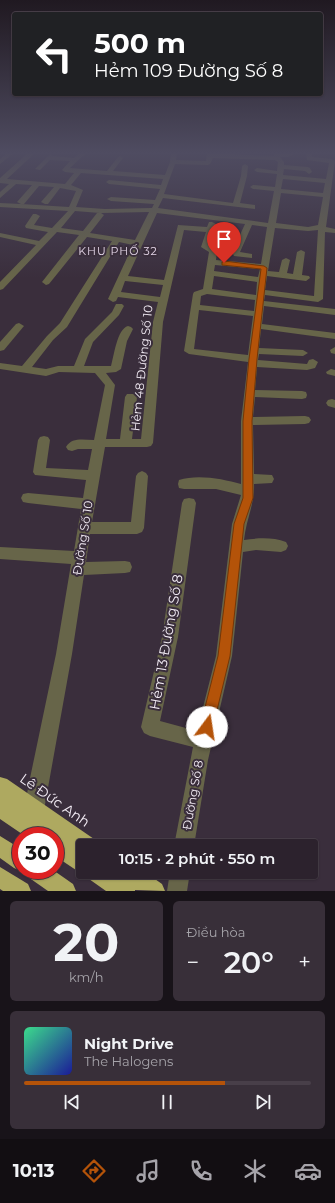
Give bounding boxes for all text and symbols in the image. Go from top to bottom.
text: 500 m [94,26,186,60]
icon: left [28,28,80,80]
text: Hẻm 109 Đường Số 8 [94,60,283,82]
pin [207,222,241,263]
icon: arrive [213,228,235,250]
district label: KHU PHỐ 32 [78,244,158,258]
street label: Hẻm 48 Đường Số 10 [127,304,156,432]
street label: Đường Số 10 [69,500,96,576]
street label: Hẻm 13 Đường Số 8 [145,573,187,711]
position arrow [186,706,228,748]
street label: Đường Số 8 [179,759,206,831]
street label: Lê Đức Anh [16,769,94,831]
speed limit sign: 30 [12,827,64,879]
text: 10:15 · 2 phút · 550 m [119,849,275,868]
text: 20 [53,911,119,974]
text: Điều hòa [187,924,245,940]
text: 20° [224,944,274,981]
text: − [187,949,199,976]
text: + [298,949,311,976]
text: km/h [69,969,104,985]
text: Night Drive [84,1034,174,1053]
text: The Halogens [84,1053,173,1069]
icon: previous [61,1091,83,1113]
icon: pause [156,1091,178,1113]
icon: next [252,1091,274,1113]
icon: directions [80,1157,108,1185]
icon: music [134,1157,162,1185]
icon: phone [187,1157,215,1185]
icon: climate [241,1157,269,1185]
icon: car [294,1157,322,1185]
text: 10:13 [13,1160,54,1182]

